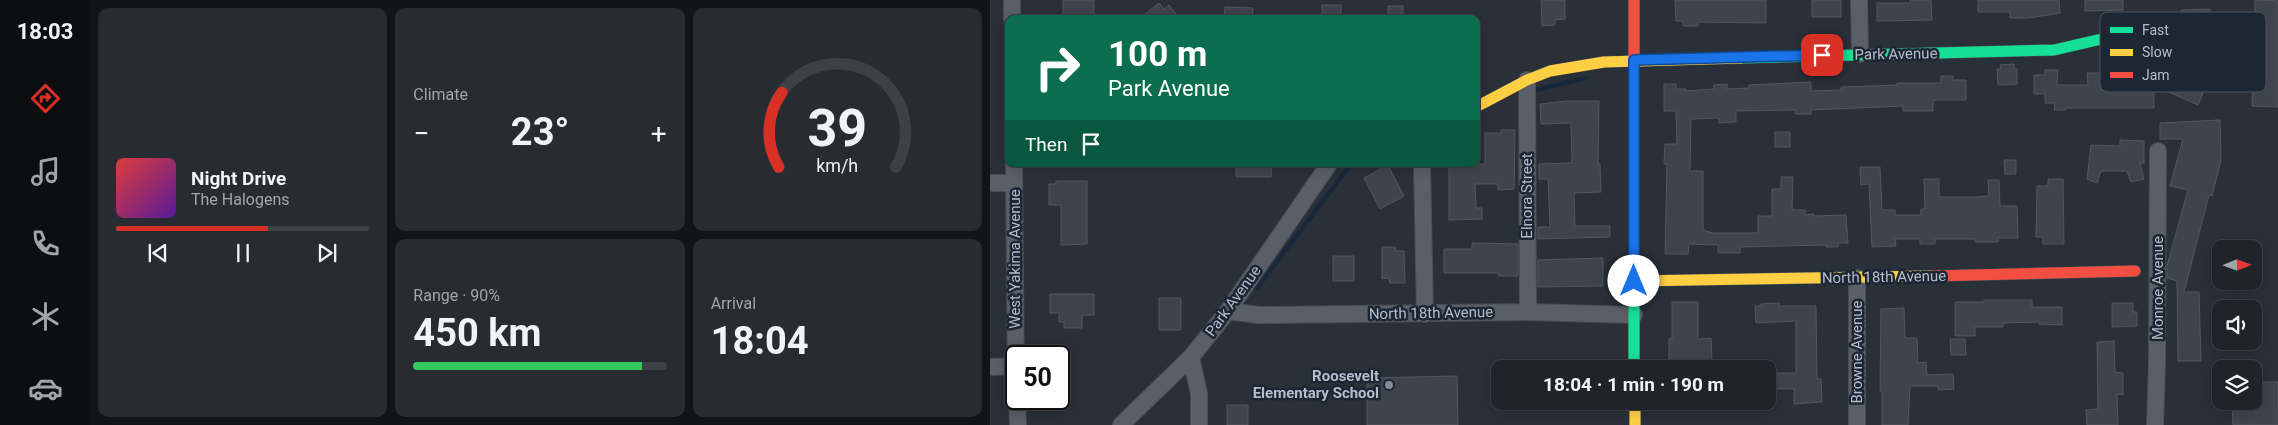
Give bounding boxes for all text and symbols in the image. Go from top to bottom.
legend [2100,12,2266,92]
text: 18:03 [17,19,73,44]
text: Fast [2142,22,2169,38]
text: 100 m [1108,34,1207,75]
pin [1801,34,1843,76]
icon: right [1025,35,1090,100]
icon: arrive [1808,41,1836,69]
street label: Park Avenue [1854,44,1938,64]
text: Slow [2142,44,2173,60]
text: Jam [2142,67,2170,83]
text: Park Avenue [1108,76,1230,101]
icon: directions [28,81,63,116]
text: Climate [413,85,468,104]
text: 39 [807,98,867,159]
text: 23° [511,110,569,154]
text: − [413,117,429,150]
text: + [651,117,667,150]
icon: arrive [1077,130,1105,158]
text: Then [1025,133,1067,156]
street label: Elnora Street [1518,153,1536,239]
icon: music [28,154,63,189]
text: km/h [816,155,858,176]
text: Night Drive [191,167,286,190]
street label: West Yakima Avenue [1006,189,1024,329]
text: The Halogens [191,190,290,209]
icon: phone [28,226,63,261]
street label: Monroe Avenue [2149,236,2167,340]
icon: previous [144,239,172,267]
icon: pause [229,239,257,267]
icon: next [313,239,341,267]
north arrow [2212,240,2262,290]
map controls [2212,240,2262,410]
position arrow [1607,254,1659,306]
street label: Park Avenue [1201,262,1265,340]
street label: North 18th Avenue [1822,267,1946,287]
text: Range · 90% [413,286,500,305]
text: Arrival [711,294,756,313]
icon: climate [28,299,63,334]
street label: Browne Avenue [1848,300,1866,404]
button: sound [2212,300,2262,350]
street label: North 18th Avenue [1369,303,1493,323]
text: 450 km [413,311,541,355]
text: 18:04 [711,319,809,363]
speed limit sign: 50 [1005,345,1070,410]
button: layers [2212,360,2262,410]
place label: Roosevelt Elementary School [1253,367,1379,402]
icon: car [28,371,63,406]
text: 18:04 · 1 min · 190 m [1543,373,1724,396]
marker: Roosevelt Elementary School [1383,379,1395,391]

